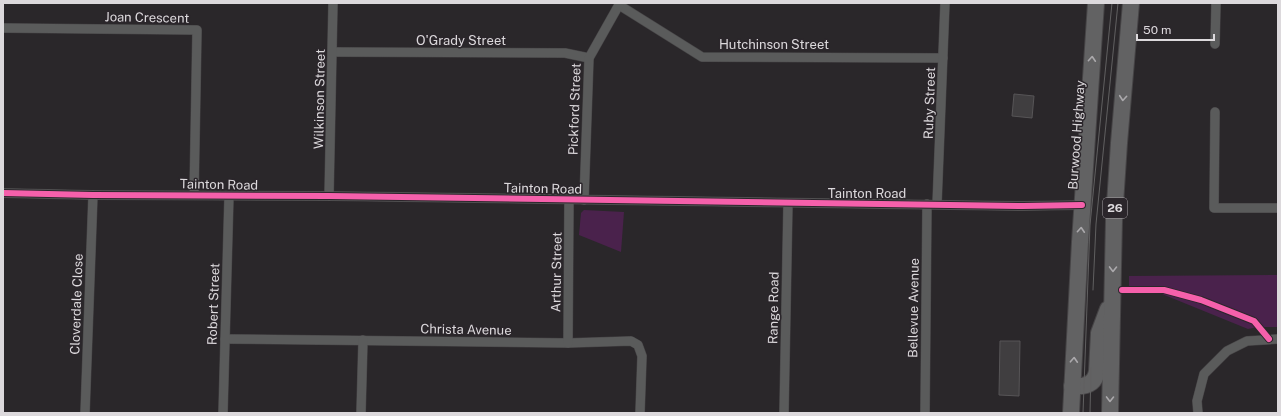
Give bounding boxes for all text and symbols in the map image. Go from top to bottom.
street label: Joan Crescent [105,9,189,26]
scale bar [1137,16,1214,42]
text: 50 m [1143,23,1171,37]
street label: O'Grady Street [416,33,506,48]
street label: Hutchinson Street [719,37,829,52]
street label: Wilkinson Street [311,49,328,149]
one-way arrow [1088,56,1097,62]
street label: Pickford Street [565,63,584,155]
street label: Ruby Street [921,67,938,139]
street label: Burwood Highway [1065,80,1088,190]
one-way arrow [1119,95,1128,101]
street label: Tainton Road [180,176,258,193]
street label: Tainton Road [504,180,582,197]
street label: Tainton Road [828,186,906,201]
road number: 26 [1103,198,1127,218]
one-way arrow [1076,227,1085,233]
street label: Arthur Street [548,232,565,312]
street label: Cloverdale Close [67,253,86,355]
street label: Bellevue Avenue [905,258,922,358]
street label: Robert Street [205,263,222,345]
one-way arrow [1109,266,1117,272]
street label: Range Road [765,272,782,344]
street label: Christa Avenue [420,321,512,338]
one-way arrow [1069,357,1078,363]
one-way arrow [1106,396,1114,402]

